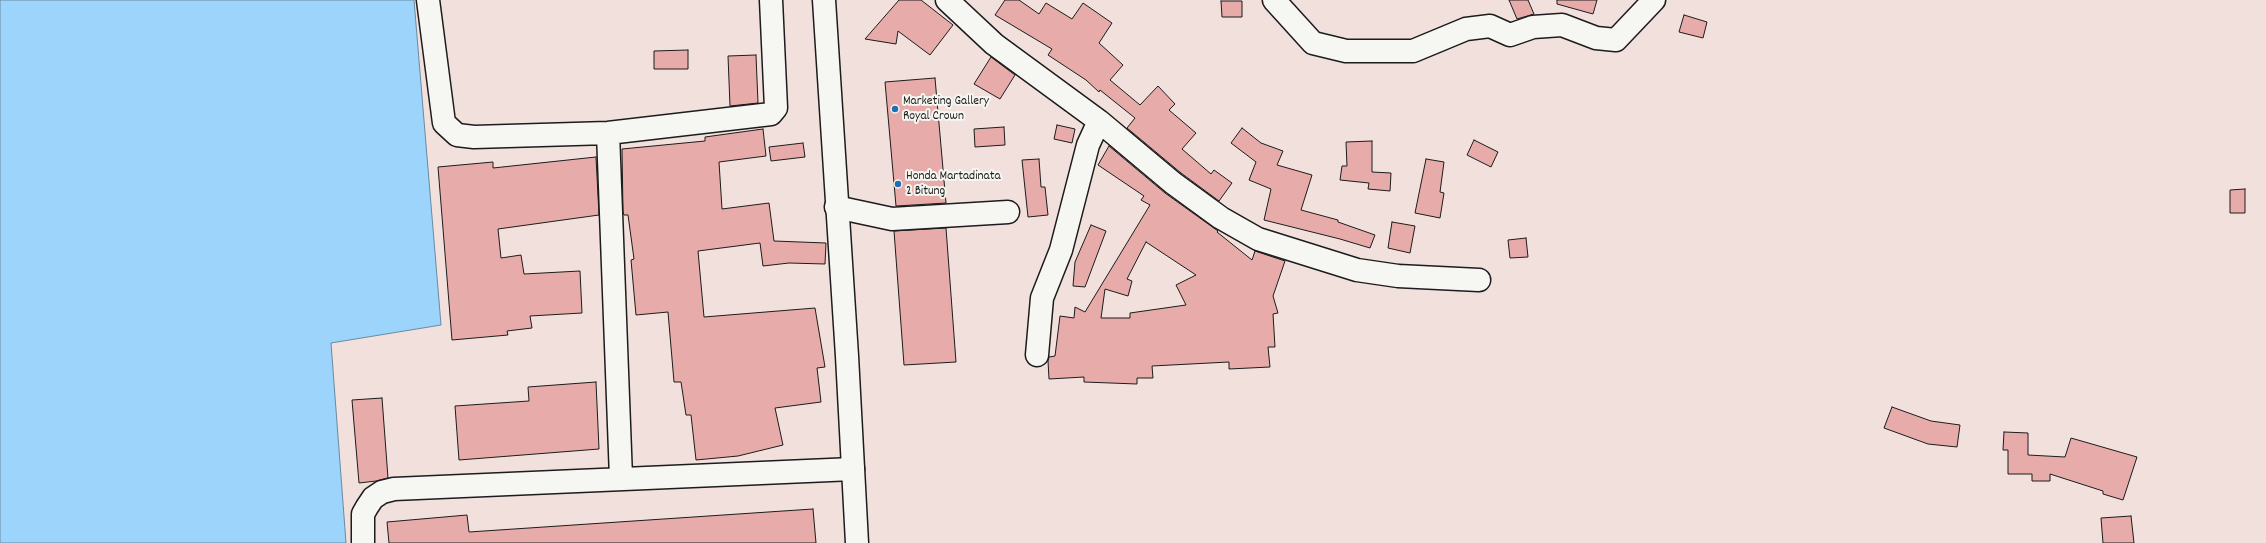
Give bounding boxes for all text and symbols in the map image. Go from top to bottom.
place label: Marketing Gallery Royal Crown [903,94,989,125]
marker: Marketing Gallery Royal Crown [890,104,900,114]
place label: Honda Martadinata 2 Bitung [906,169,1001,200]
marker: Honda Martadinata 2 Bitung [893,179,903,189]

